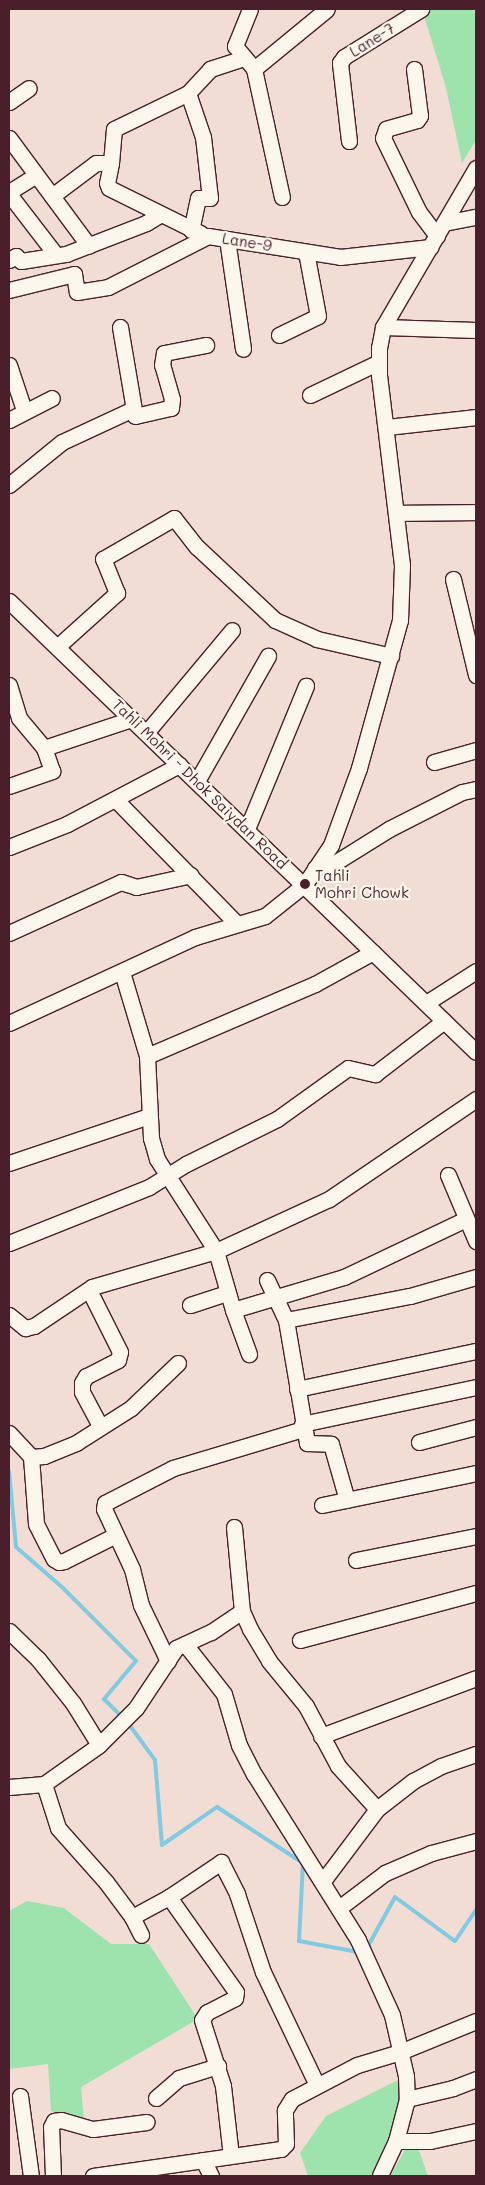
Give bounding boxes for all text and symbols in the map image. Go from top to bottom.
street label: Lane-7 [346,19,398,61]
street label: Lane-9 [221,229,273,255]
street label: Tahli Mohri - Dhok Saiydan Road [109,695,291,873]
place label: Tahli Mohri Chowk [315,866,409,901]
marker: Tahli Mohri Chowk [299,878,311,890]

